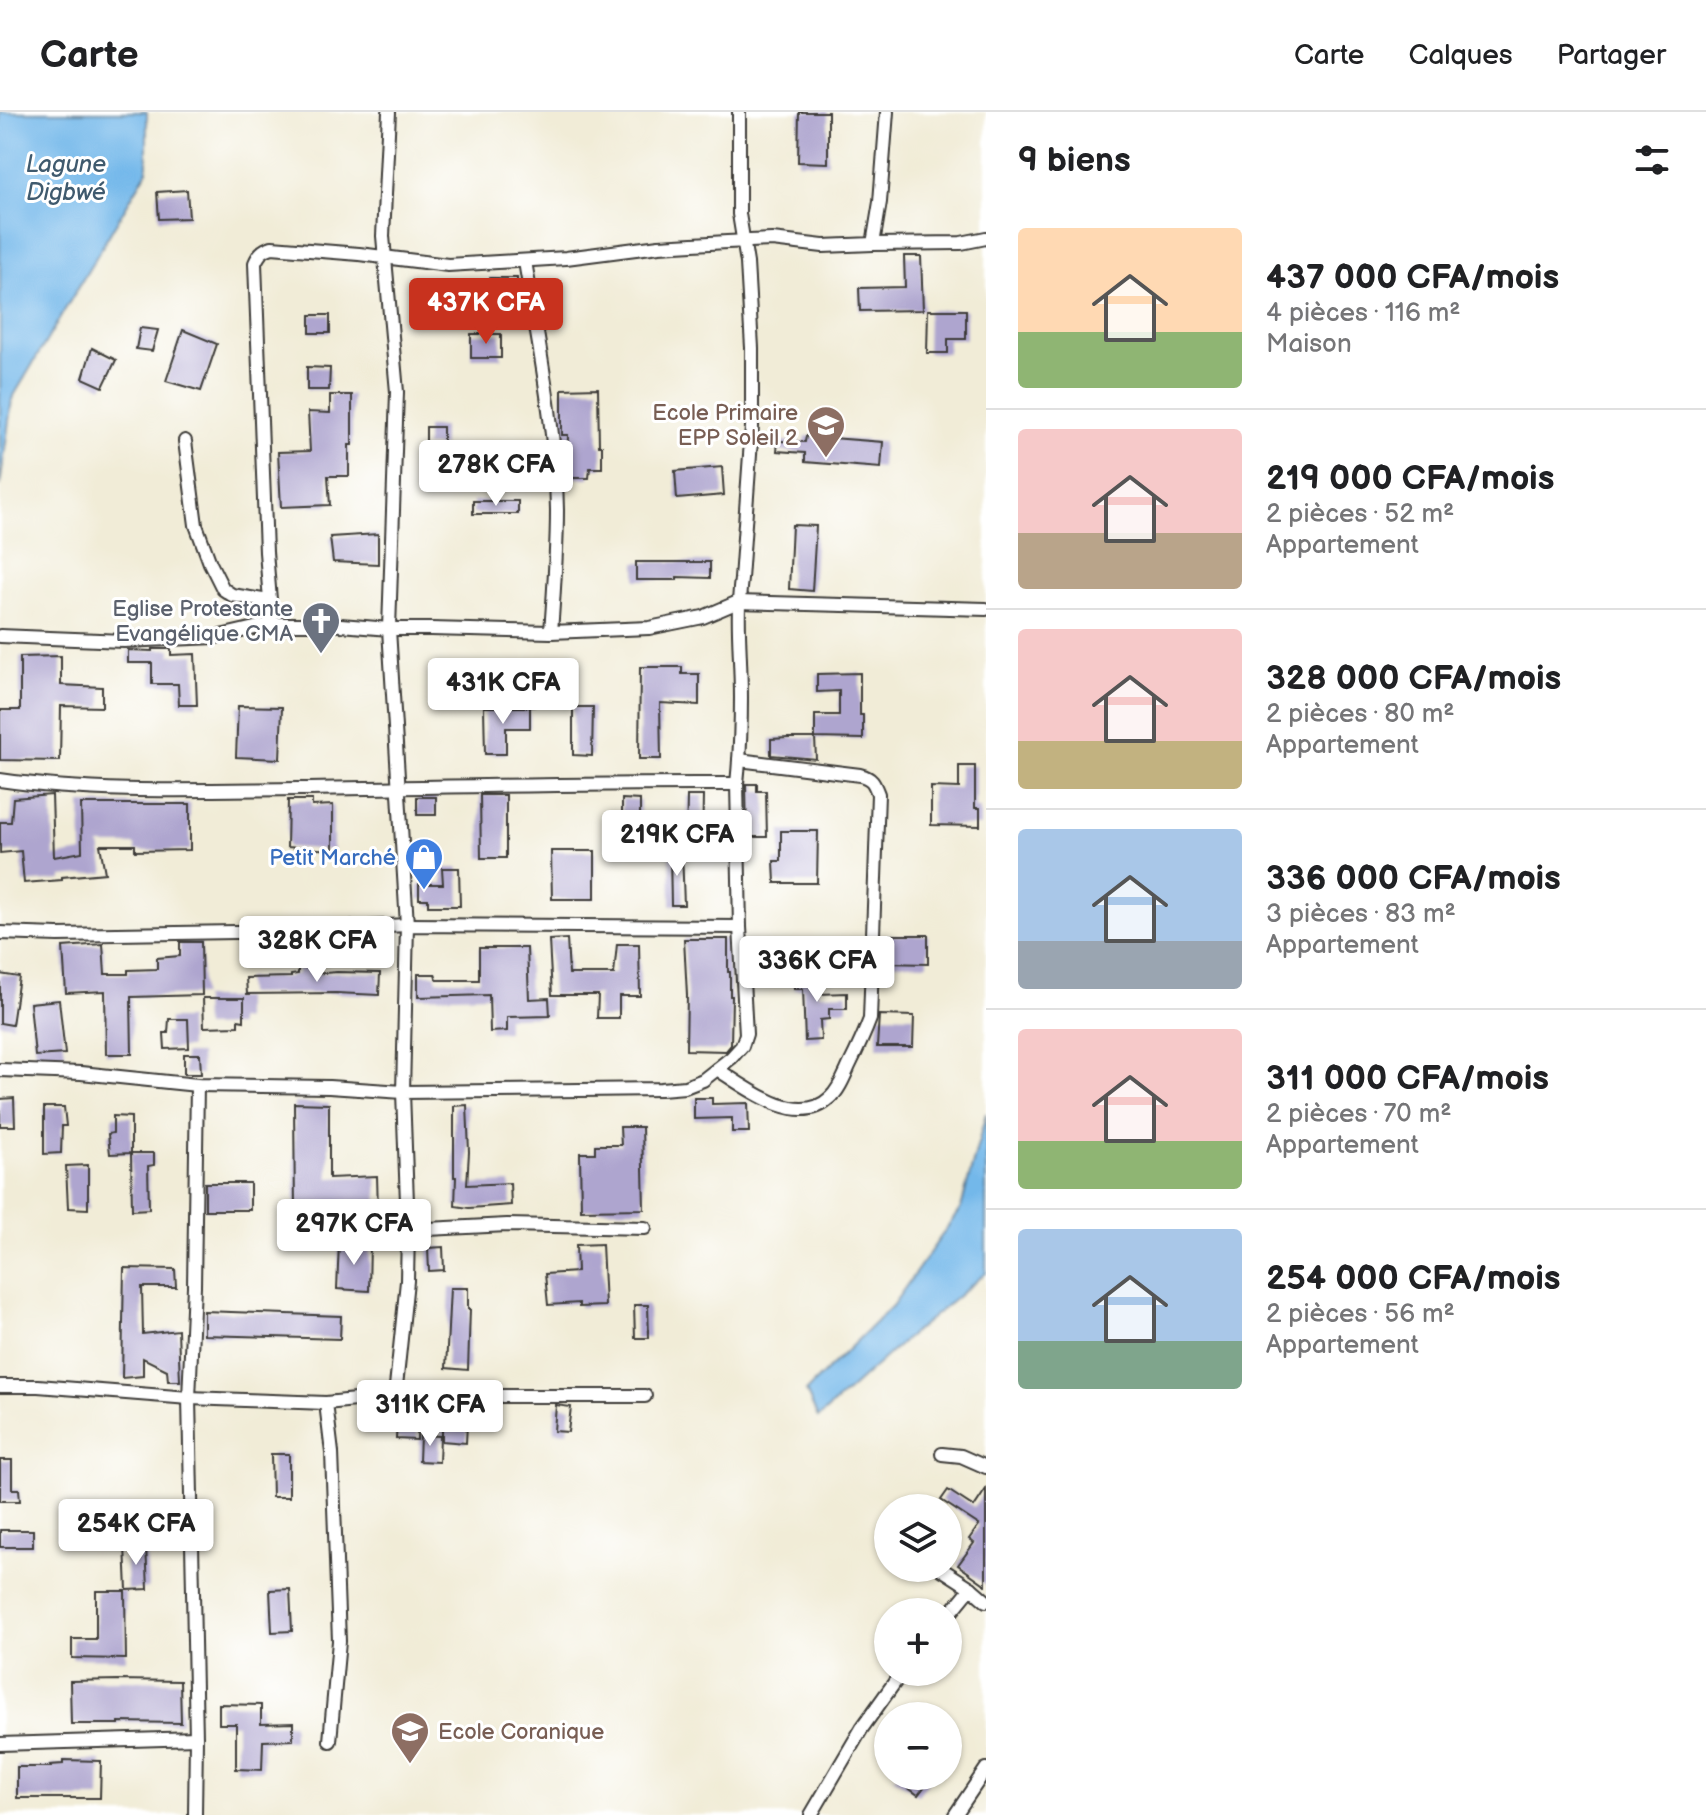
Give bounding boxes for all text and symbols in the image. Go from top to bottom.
text: Carte [40,33,139,78]
text: Carte [1294,39,1364,72]
text: Calques [1408,39,1513,72]
text: Partager [1557,39,1666,72]
icon: filters [1630,138,1674,182]
text: 9 biens [1018,140,1131,181]
water label: Lagune Digbwé [26,150,106,207]
text: 437 000 CFA/mois [1266,257,1559,298]
icon: home [1082,260,1178,356]
pin: 437K CFA [403,278,569,346]
text: 437K CFA [427,288,545,319]
text: 4 pièces · 116 m² [1266,298,1461,329]
text: Maison [1266,329,1352,360]
place label: Ecole Primaire EPP Soleil 2 [652,400,798,452]
school or university icon: Ecole Primaire EPP Soleil 2 [805,404,847,459]
pin: 278K CFA [413,440,579,508]
text: 278K CFA [437,450,555,481]
text: 219 000 CFA/mois [1266,458,1554,499]
icon: home [1082,461,1178,557]
text: 2 pièces · 52 m² [1266,499,1454,530]
text: Appartement [1266,530,1419,561]
place label: Eglise Protestante Evangélique CMA [112,596,294,648]
church icon: Eglise Protestante Evangélique CMA [300,600,342,655]
pin: 431K CFA [420,658,586,726]
text: 328 000 CFA/mois [1266,658,1561,699]
icon: home [1082,661,1178,757]
text: 431K CFA [446,668,560,699]
text: 2 pièces · 80 m² [1266,699,1454,730]
text: Appartement [1266,730,1419,761]
pin: 219K CFA [594,810,760,878]
text: 219K CFA [620,820,734,851]
shop icon: Petit Marché [403,836,445,891]
place label: Petit Marché [269,845,396,872]
text: 336 000 CFA/mois [1266,858,1561,899]
icon: home [1082,861,1178,957]
text: 3 pièces · 83 m² [1266,899,1456,930]
pin: 328K CFA [234,916,400,984]
text: 328K CFA [257,926,377,957]
text: Appartement [1266,930,1419,961]
pin: 336K CFA [734,936,900,1004]
text: 336K CFA [757,946,877,977]
text: 311 000 CFA/mois [1266,1058,1549,1099]
icon: home [1082,1061,1178,1157]
text: 2 pièces · 70 m² [1266,1099,1451,1130]
text: Appartement [1266,1130,1419,1161]
pin: 297K CFA [271,1199,437,1267]
text: 297K CFA [295,1209,413,1240]
text: 254 000 CFA/mois [1266,1258,1561,1299]
icon: home [1082,1261,1178,1357]
text: 2 pièces · 56 m² [1266,1299,1455,1330]
text: Appartement [1266,1330,1419,1361]
pin: 311K CFA [347,1380,513,1448]
text: 311K CFA [375,1390,485,1421]
map controls [874,1494,962,1790]
button: layers [874,1494,962,1582]
pin: 254K CFA [53,1499,219,1567]
text: 254K CFA [77,1509,195,1540]
button: + [874,1598,962,1686]
button: − [874,1702,962,1790]
school or university icon: Ecole Coranique [389,1710,431,1765]
place label: Ecole Coranique [438,1719,604,1746]

